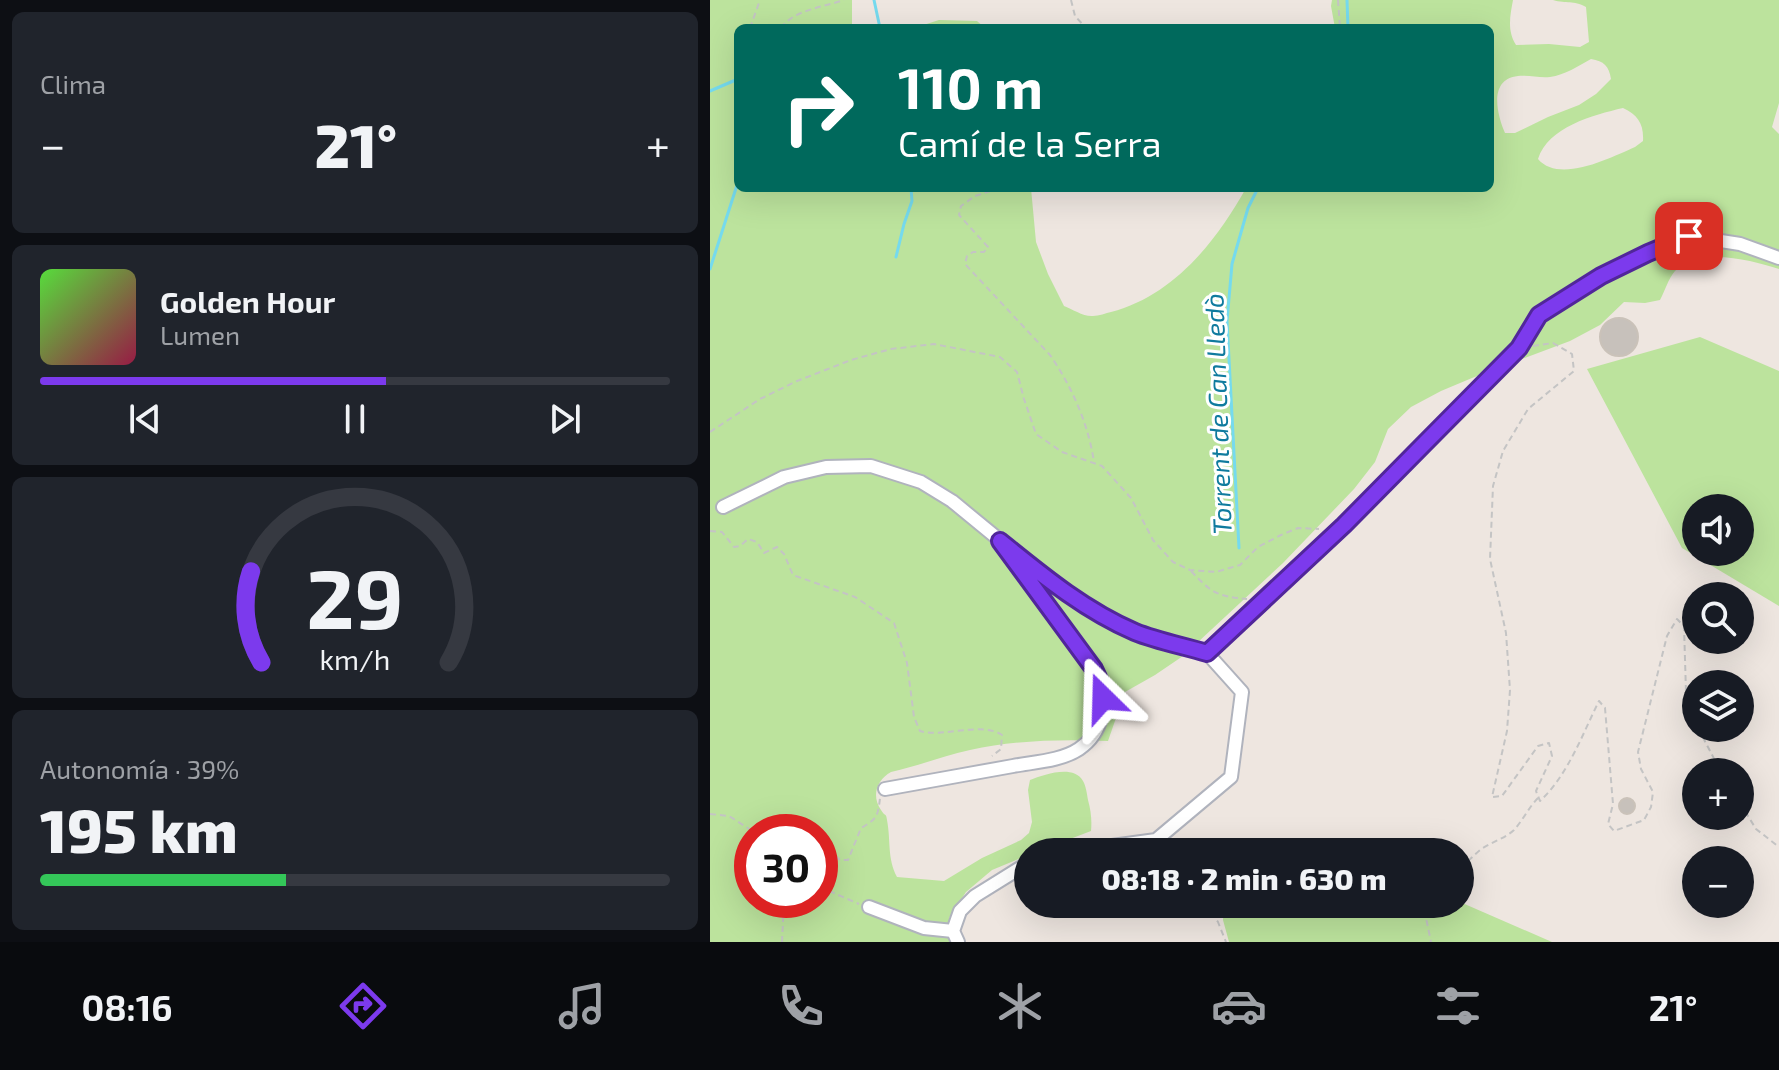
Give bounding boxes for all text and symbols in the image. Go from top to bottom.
text: 110 m [898,53,1043,120]
icon: right [766,56,870,160]
text: Clima [40,68,106,99]
text: 21° [314,108,397,180]
text: − [40,117,66,170]
text: + [646,117,670,170]
text: Camí de la Serra [898,121,1161,164]
pin [1655,202,1723,270]
icon: arrive [1667,214,1711,258]
text: Golden Hour [160,283,335,319]
water label: Torrent de Can Lledò [1197,293,1237,535]
text: Lumen [160,319,240,350]
icon: previous [123,397,167,441]
icon: pause [333,397,377,441]
icon: next [543,397,587,441]
map controls [1682,494,1754,918]
button: sound [1682,494,1754,566]
text: 29 [306,546,404,646]
button: search [1682,582,1754,654]
text: km/h [320,641,390,676]
position arrow [1061,656,1145,740]
button: layers [1682,670,1754,742]
text: Autonomía · 39% [40,753,239,784]
button: + [1682,758,1754,830]
text: 195 km [40,793,238,865]
speed limit sign: 30 [734,814,838,918]
button: − [1682,846,1754,918]
text: 08:18 · 2 min · 630 m [1101,860,1387,896]
icon: directions [335,978,391,1034]
icon: music [554,978,610,1034]
icon: phone [773,978,829,1034]
icon: climate [992,978,1048,1034]
icon: car [1211,978,1267,1034]
icon: filters [1430,978,1486,1034]
text: 08:16 [81,985,173,1028]
text: 21° [1649,985,1698,1028]

